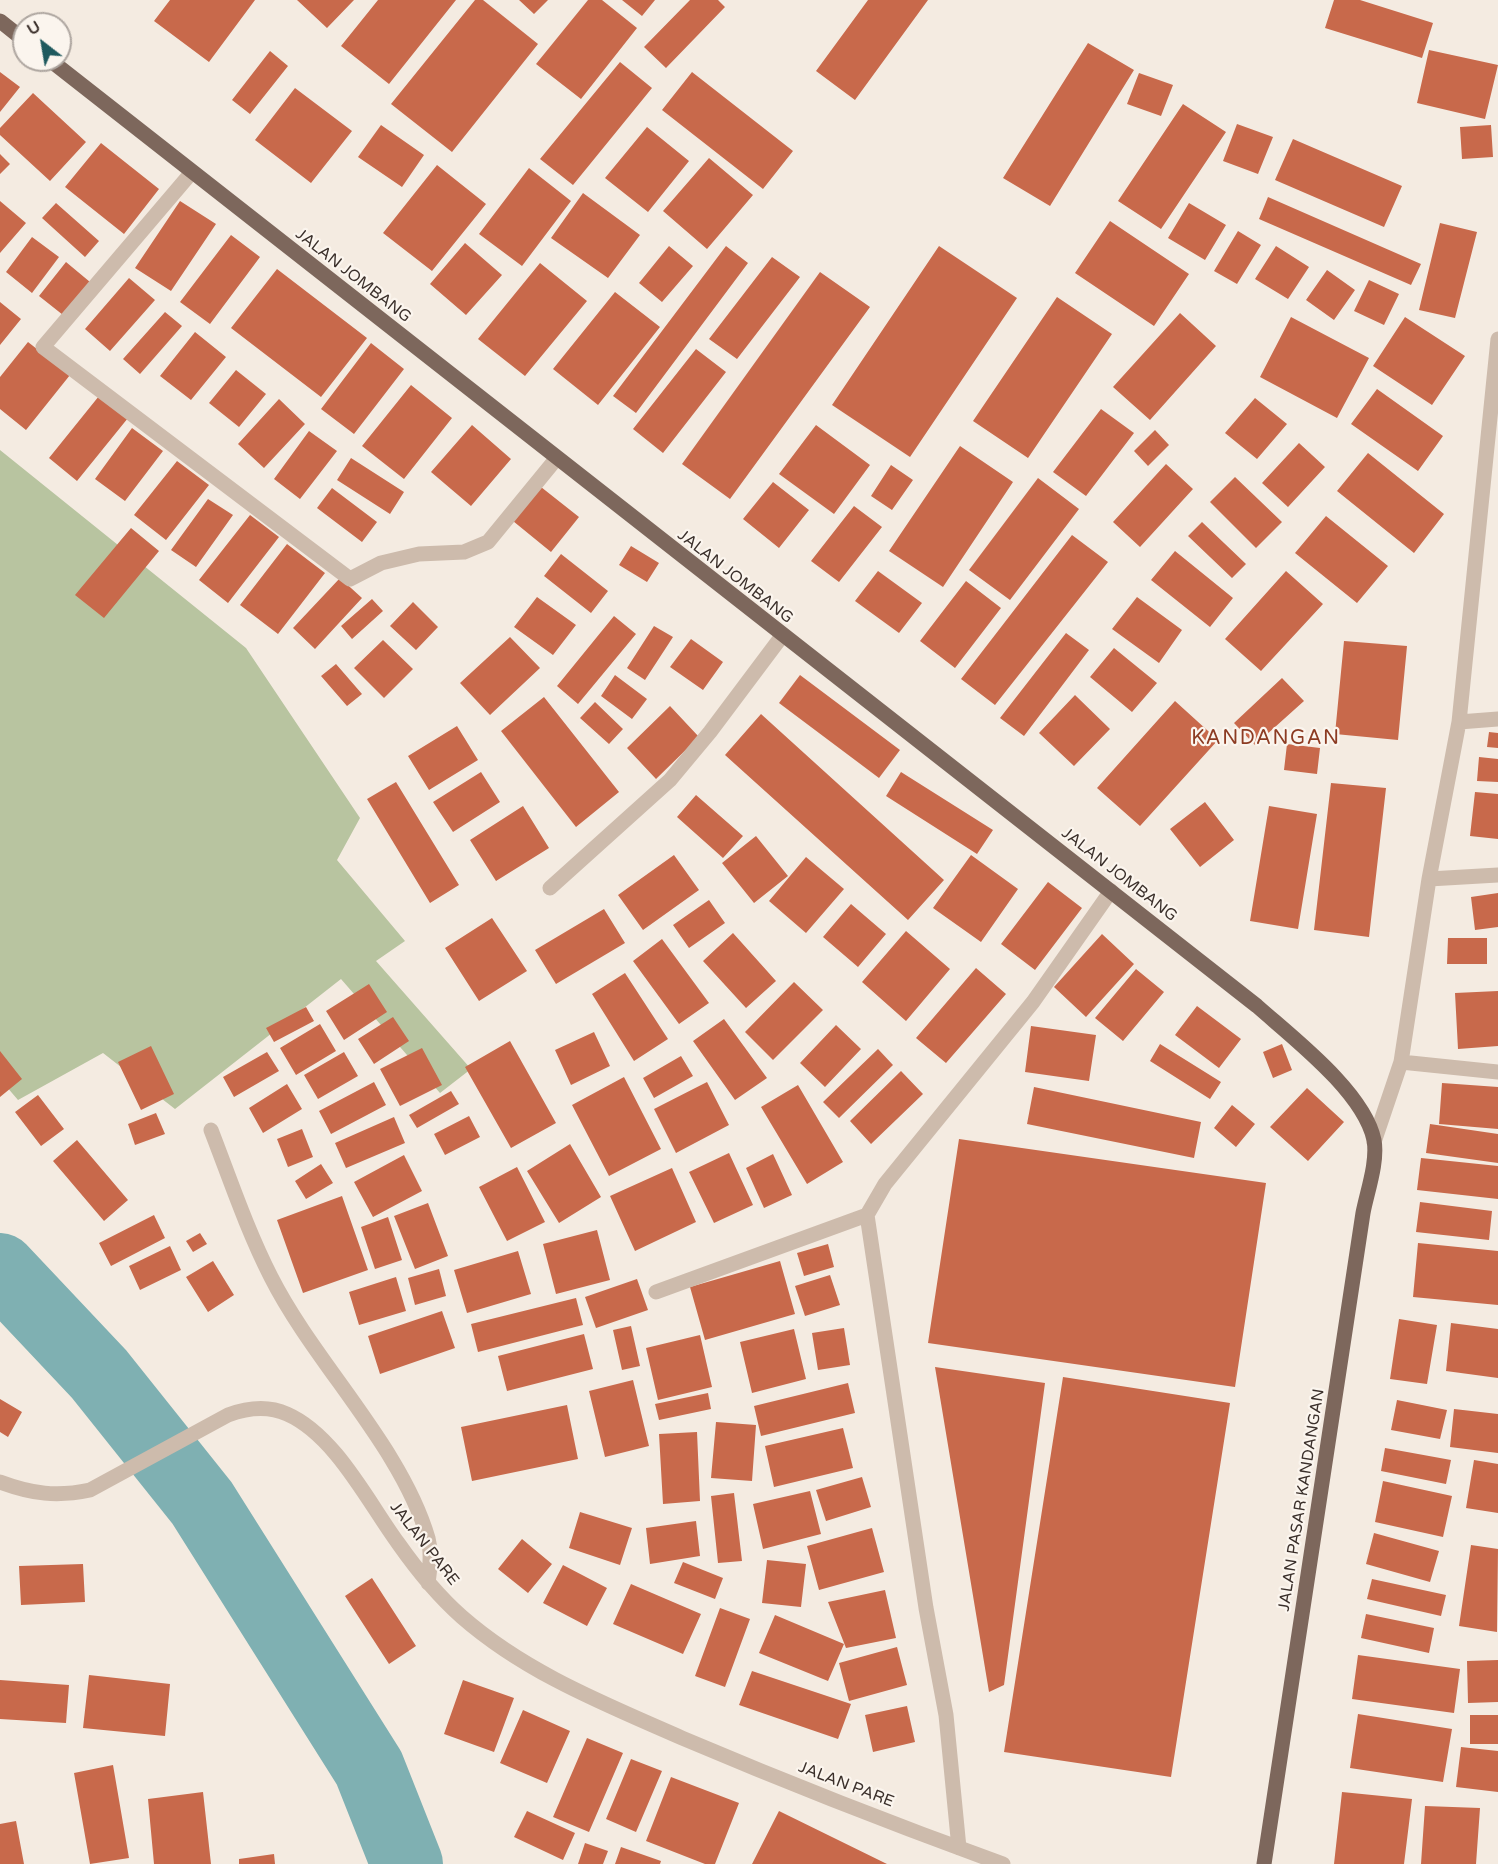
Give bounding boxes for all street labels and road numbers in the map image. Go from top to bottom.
street label: JALAN JOMBANG [291,225,415,327]
street label: JALAN JOMBANG [673,526,797,628]
street label: JALAN JOMBANG [1057,824,1181,926]
street label: JALAN PASAR KANDANGAN [1275,1387,1329,1613]
street label: JALAN PARE [385,1498,463,1590]
street label: JALAN PARE [795,1758,897,1812]

